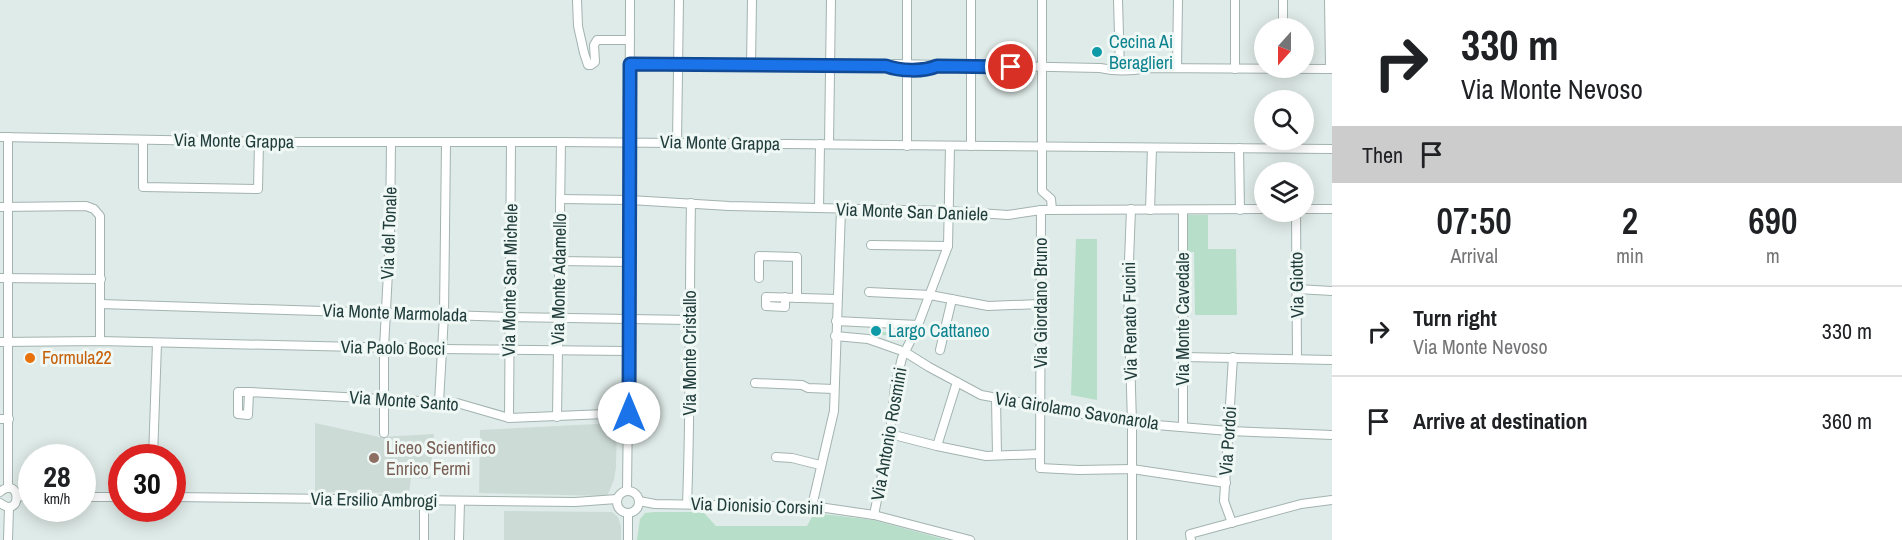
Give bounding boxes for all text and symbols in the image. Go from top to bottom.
text: 330 m [1461,17,1559,73]
north arrow [1254,18,1314,78]
map controls [1254,18,1314,222]
icon: right [1362,24,1440,102]
place label: Cecina Ai Beraglieri [1109,29,1173,75]
pin [985,41,1036,92]
marker: Cecina Ai Beraglieri [1090,45,1104,59]
icon: arrive [994,50,1027,83]
text: Via Monte Nevoso [1461,71,1643,107]
button: search [1254,90,1314,150]
street label: Via Monte Grappa [174,127,294,154]
street label: Via Monte Grappa [660,129,780,156]
icon: arrive [1415,138,1448,171]
text: Then [1362,140,1403,170]
button: layers [1254,162,1314,222]
street label: Via del Tonale [374,186,403,280]
street label: Via Monte San Daniele [835,196,989,227]
text: 07:50 [1437,197,1512,245]
text: 2 [1622,197,1638,245]
text: 690 [1748,197,1797,245]
street label: Via Monte San Michele [496,203,523,357]
street label: Via Monte Adamello [545,213,572,345]
street label: Via Giordano Bruno [1028,237,1053,369]
text: Arrival [1450,242,1498,269]
text: min [1616,242,1644,269]
text: m [1766,242,1780,269]
street label: Via Monte Cavedale [1170,252,1195,386]
street label: Via Giotto [1283,252,1310,318]
street label: Via Renato Fucini [1116,261,1143,381]
street label: Via Monte Cristallo [677,290,702,416]
street label: Via Monte Marmolada [322,297,468,328]
text: Turn right [1413,303,1497,333]
icon: right [1362,315,1395,348]
text: 330 m [1822,316,1872,346]
place label: Largo Cattaneo [888,318,990,343]
marker: Largo Cattaneo [869,324,883,338]
text: Via Monte Nevoso [1413,333,1548,360]
street label: Via Paolo Bocci [340,334,446,361]
place label: Formula22 [42,345,112,370]
marker: Formula22 [23,351,37,365]
street label: Via Antonio Rosmini [864,365,913,503]
position arrow [597,381,661,445]
street label: Via Monte Santo [348,384,460,417]
street label: Via Girolamo Savonarola [993,385,1161,436]
street label: Via Pordoi [1213,405,1242,477]
icon: arrive [1362,405,1395,438]
text: Arrive at destination [1413,406,1587,436]
text: 360 m [1822,406,1872,436]
place label: Liceo Scientifico Enrico Fermi [386,435,496,481]
speed limit sign: 30 [108,444,186,522]
marker: Liceo Scientifico Enrico Fermi [367,451,381,465]
text: 28 [43,456,71,496]
street label: Via Ersilio Ambrogi [310,486,438,513]
text: km/h [44,488,70,509]
street label: Via Dionisio Corsini [690,491,824,520]

